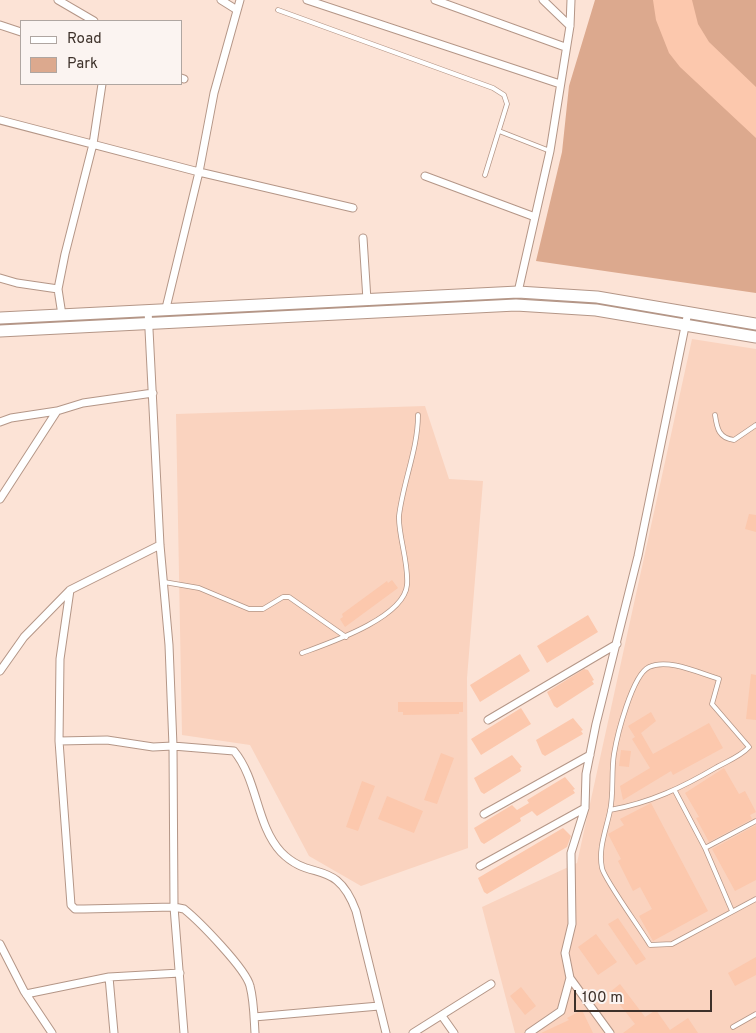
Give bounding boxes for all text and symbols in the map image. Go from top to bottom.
legend [20,20,182,85]
text: Road [67,30,102,49]
text: Park [67,55,98,74]
scale bar [576,980,714,1012]
text: 100 m [582,989,623,1008]

